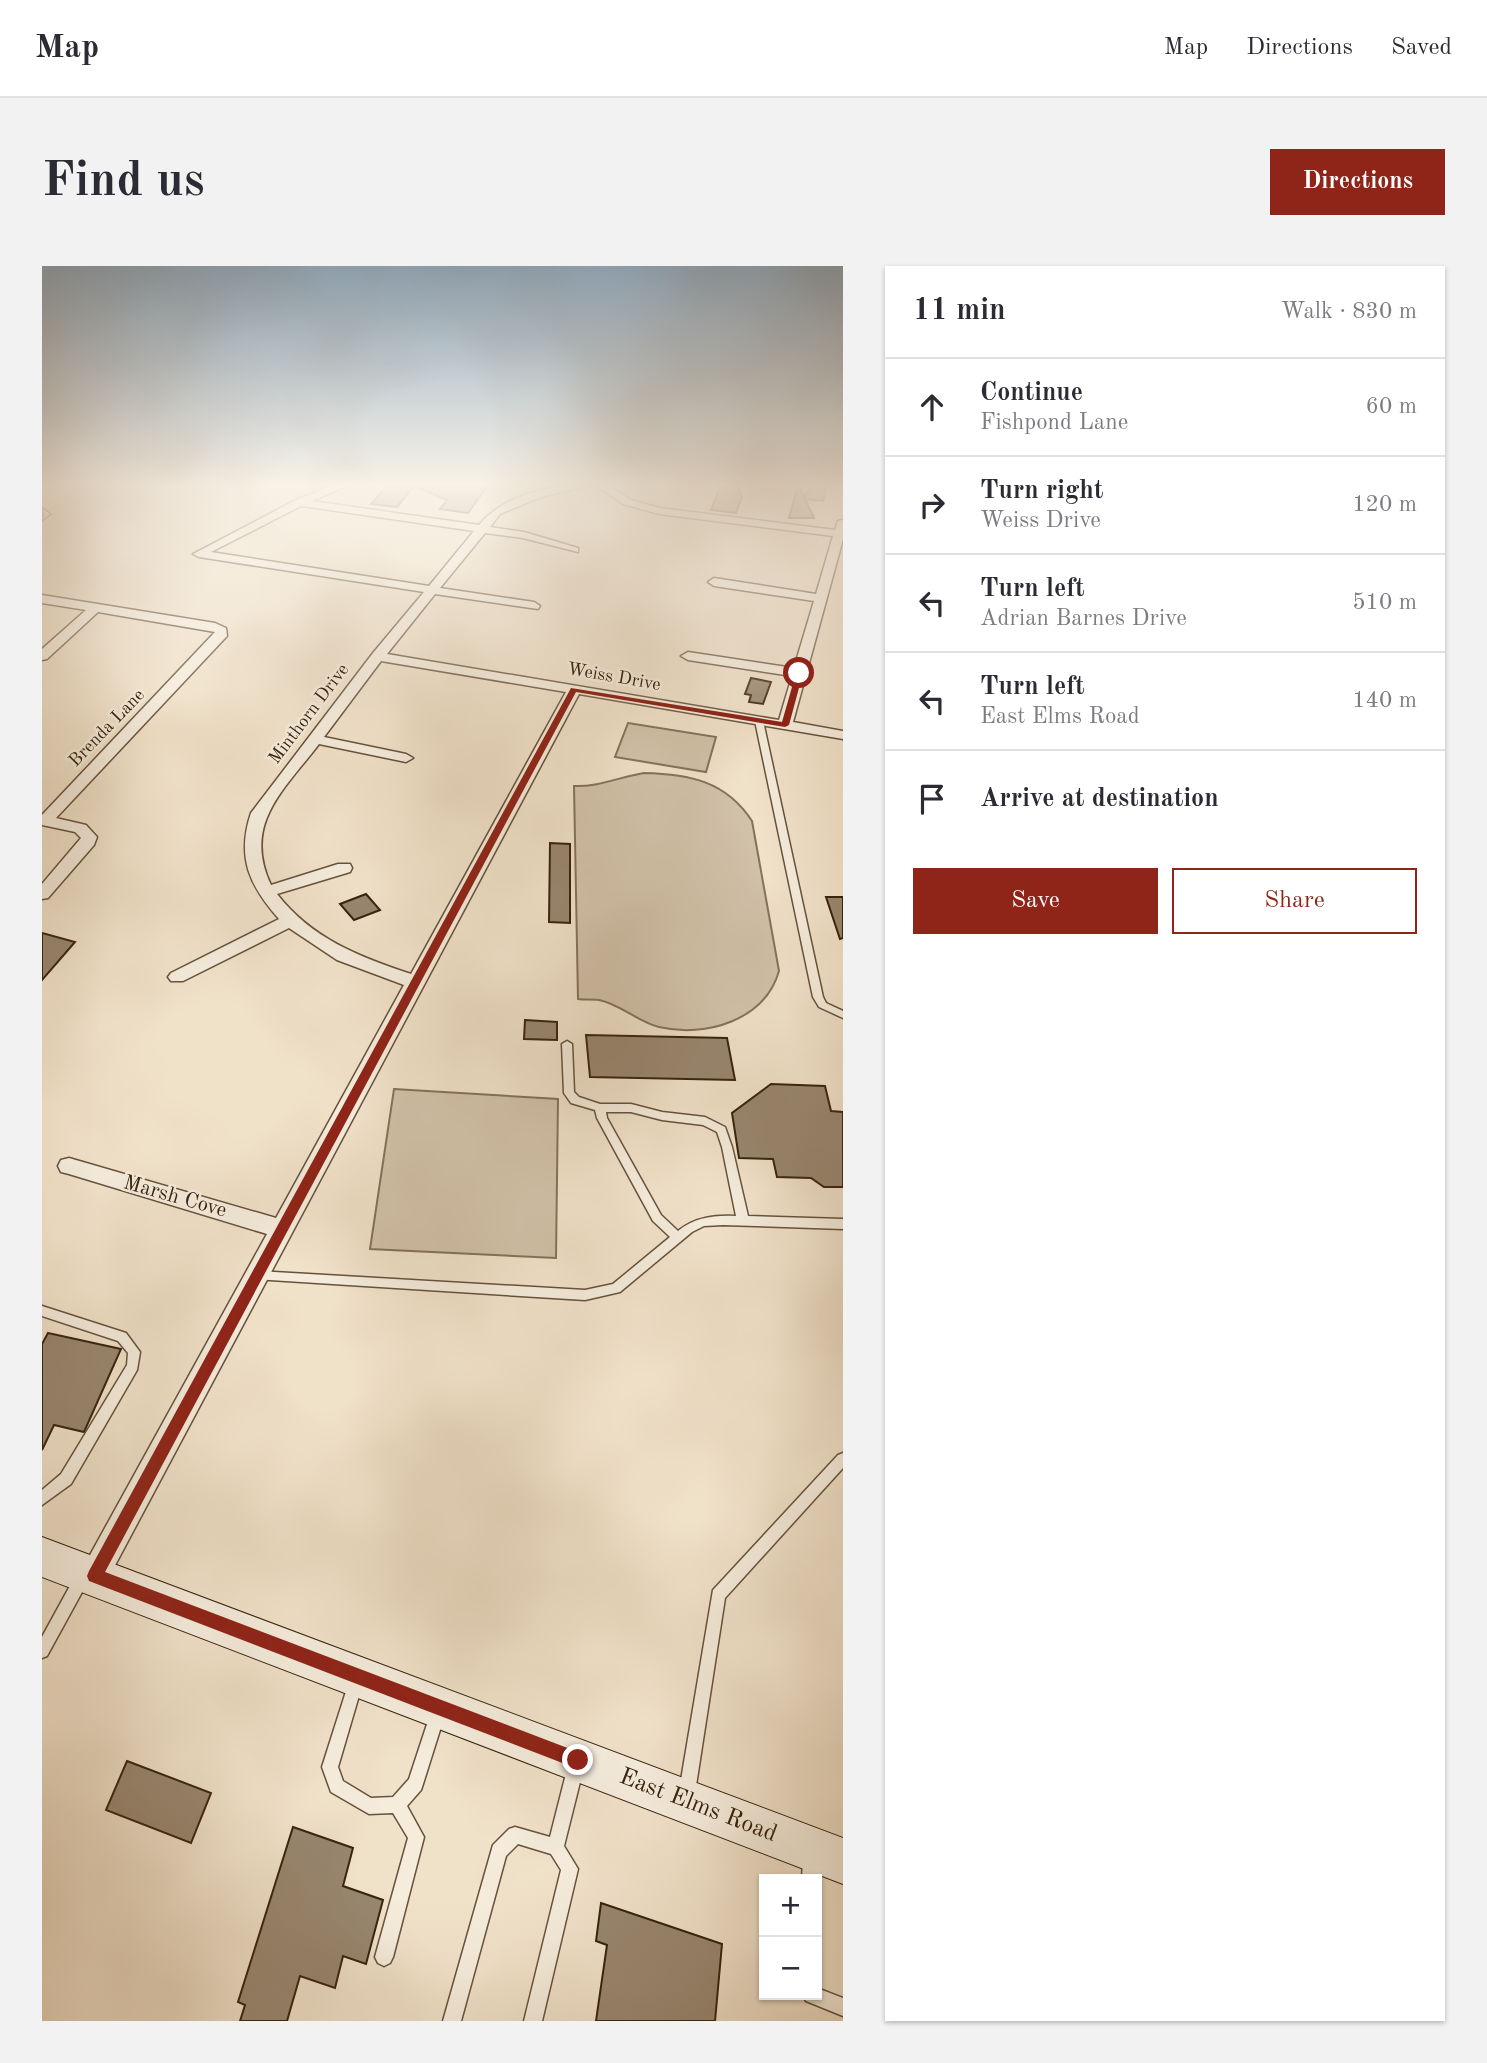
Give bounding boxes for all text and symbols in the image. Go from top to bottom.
text: Map [35,32,99,65]
text: Map [1164,36,1208,60]
text: Directions [1246,36,1353,60]
text: Saved [1391,36,1452,60]
button: Directions [1270,149,1445,215]
text: Find us [42,158,205,207]
text: 11 min [913,296,1006,326]
text: Walk · 830 m [1281,300,1417,323]
text: Continue [980,380,1083,406]
icon: ahead [913,388,951,426]
text: 60 m [1366,395,1417,418]
text: Fishpond Lane [980,411,1128,434]
text: Turn right [980,478,1103,504]
icon: right [913,486,951,524]
text: 120 m [1352,493,1417,516]
text: Weiss Drive [980,509,1101,532]
text: Turn left [980,576,1085,602]
icon: left [913,584,951,622]
text: 510 m [1352,591,1417,614]
text: Adrian Barnes Drive [980,607,1187,630]
route start [783,657,814,688]
street label: Weiss Drive [566,660,662,694]
street label: Minthorn Drive [266,661,352,767]
text: Turn left [980,674,1085,700]
icon: left [913,682,951,720]
street label: Brenda Lane [66,686,148,770]
text: 140 m [1352,689,1417,712]
text: East Elms Road [980,705,1140,728]
icon: arrive [913,780,951,818]
text: Arrive at destination [980,786,1219,812]
button: Save [913,868,1158,934]
button: Share [1172,868,1417,934]
street label: Marsh Cove [121,1172,229,1222]
route end [562,1744,593,1775]
street label: East Elms Road [616,1765,780,1847]
map controls [759,1874,822,2000]
button: + [759,1874,822,1937]
button: − [759,1937,822,2000]

